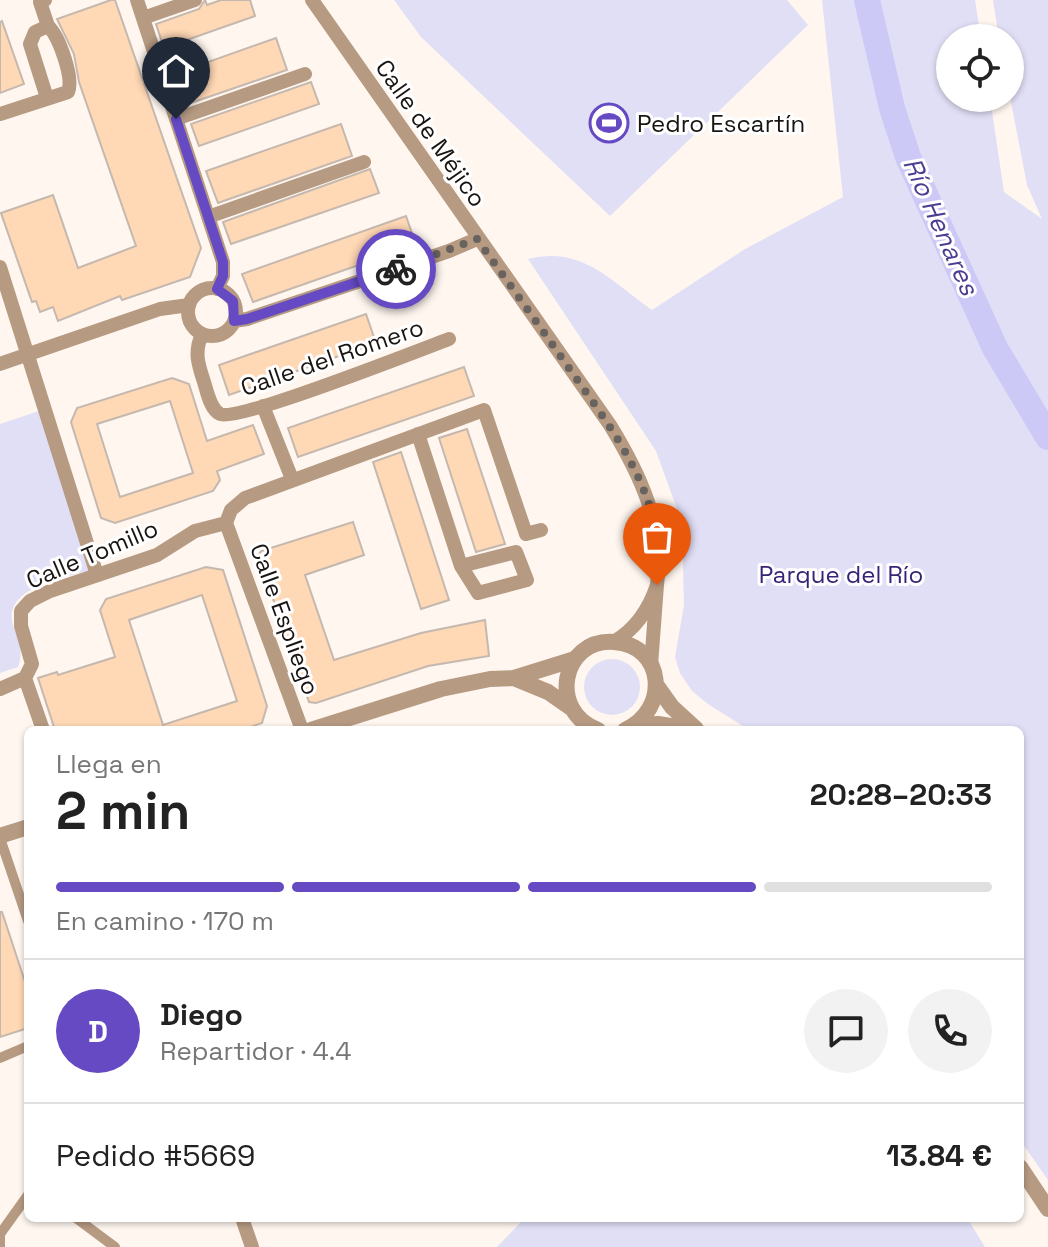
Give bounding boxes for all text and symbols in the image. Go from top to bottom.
map controls [936,24,1024,112]
button: locate [936,24,1024,112]
pin [142,37,210,119]
icon: home [154,49,198,93]
street label: Calle de Méjico [369,53,493,213]
sports icon: Pedro Escartín [588,102,630,144]
place label: Pedro Escartín [637,108,805,139]
water label: Río Henares [896,152,987,301]
courier [356,229,436,309]
icon: bike [374,247,418,291]
street label: Calle del Romero [237,311,427,403]
pin [623,503,691,585]
street label: Calle Tomillo [21,512,163,596]
icon: bag [635,515,679,559]
street label: Calle Espliego [243,539,327,699]
park label: Parque del Río [759,559,923,590]
text: Llega en [56,747,162,781]
text: 20:28–20:33 [810,775,992,814]
text: 2 min [56,778,190,844]
text: En camino · 170 m [56,904,274,938]
button: chat [804,989,888,1073]
button: phone [908,989,992,1073]
text: Diego [160,995,243,1034]
text: D [88,1012,108,1051]
text: Repartidor · 4.4 [160,1034,352,1068]
text: Pedido #5669 [56,1136,255,1175]
text: 13.84 € [886,1136,992,1175]

